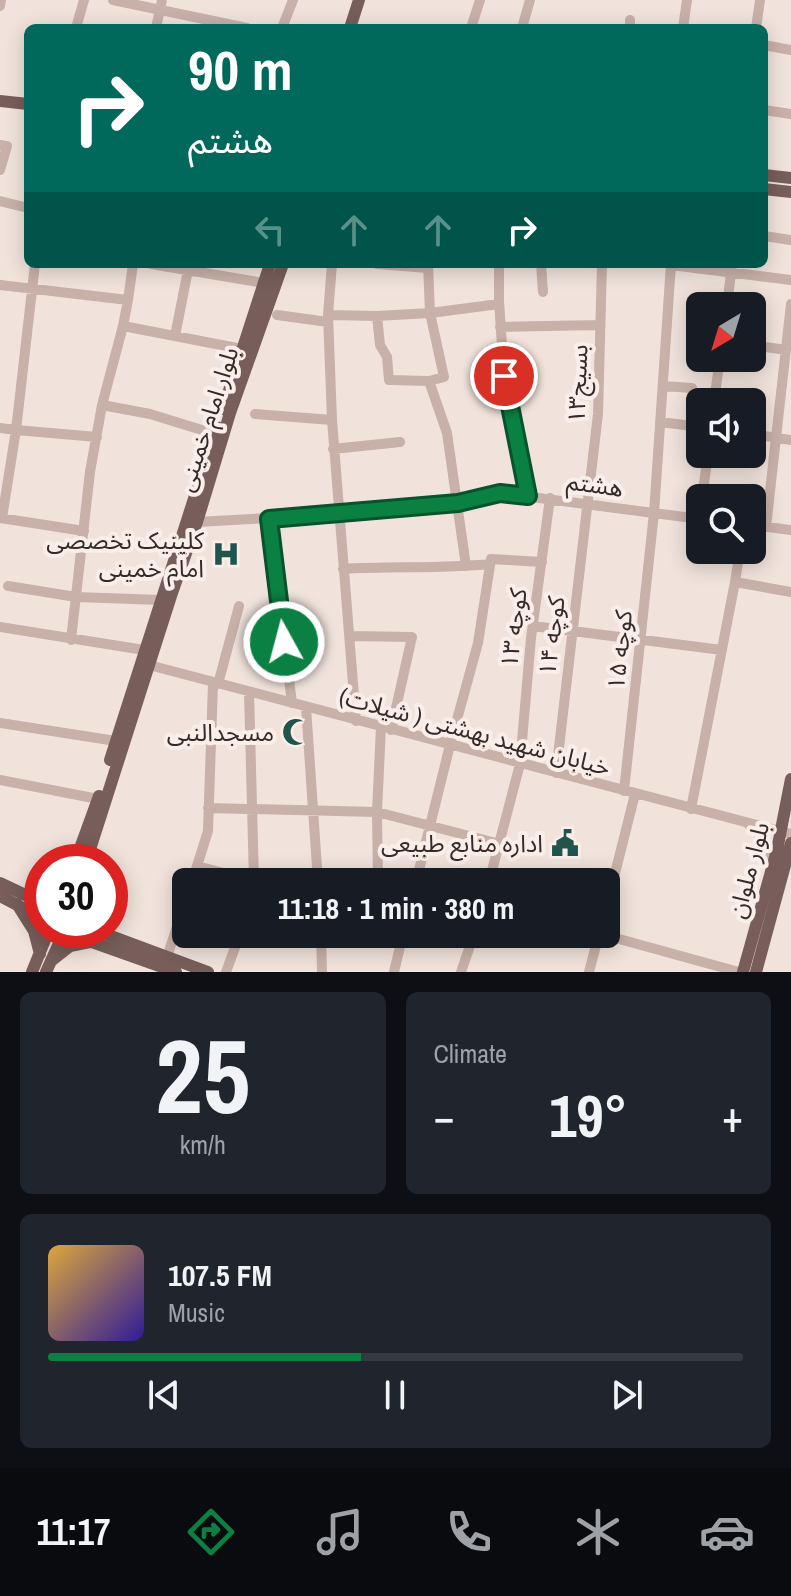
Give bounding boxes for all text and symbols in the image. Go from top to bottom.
text: 90 m [188,32,293,107]
icon: right [56,56,160,160]
text: هشتم [188,116,273,164]
icon: left [248,208,292,252]
icon: ahead [332,208,376,252]
icon: ahead [416,208,460,252]
icon: right [500,208,544,252]
north arrow [686,292,766,372]
map controls [686,292,766,564]
pin [470,342,538,410]
street label: بلوار امام خمینی [169,343,248,496]
street label: بسیج۱۳ [560,344,596,424]
icon: arrive [482,354,526,398]
button: sound [686,388,766,468]
street label: هشتم [564,464,625,506]
button: search [686,484,766,564]
place label: کلینیک تخصصی امام خمینی [46,524,205,587]
hospital icon: کلینیک تخصصی امام خمینی [211,539,241,569]
street label: کوچه ۱۳ [492,585,534,670]
street label: کوچه ۱۴ [530,593,572,678]
position arrow [242,600,326,684]
street label: کوچه ۱۵ [599,607,639,691]
street label: خیابان شهید بهشتی ( شیلات) [336,679,614,783]
place label: مسجدالنبی [167,716,274,748]
mosque icon: مسجدالنبی [281,717,311,747]
street label: بلوار ملوان [720,818,776,922]
place label: اداره منابع طبیعی [381,827,543,861]
public building icon: اداره منابع طبیعی [550,828,580,858]
speed limit sign: 30 [24,844,128,948]
text: 11:18 · 1 min · 380 m [278,888,514,928]
text: 25 [155,1005,250,1145]
text: Climate [434,1036,507,1071]
text: 19° [549,1075,628,1156]
text: − [434,1086,455,1146]
text: + [722,1086,743,1146]
text: km/h [180,1127,226,1162]
text: 107.5 FM [168,1255,272,1295]
text: Music [168,1295,225,1330]
icon: previous [142,1373,186,1417]
icon: pause [373,1373,417,1417]
icon: next [605,1373,649,1417]
icon: directions [183,1504,239,1560]
icon: music [312,1504,368,1560]
icon: phone [441,1504,497,1560]
icon: climate [570,1504,626,1560]
icon: car [699,1504,755,1560]
text: 11:17 [36,1508,110,1556]

